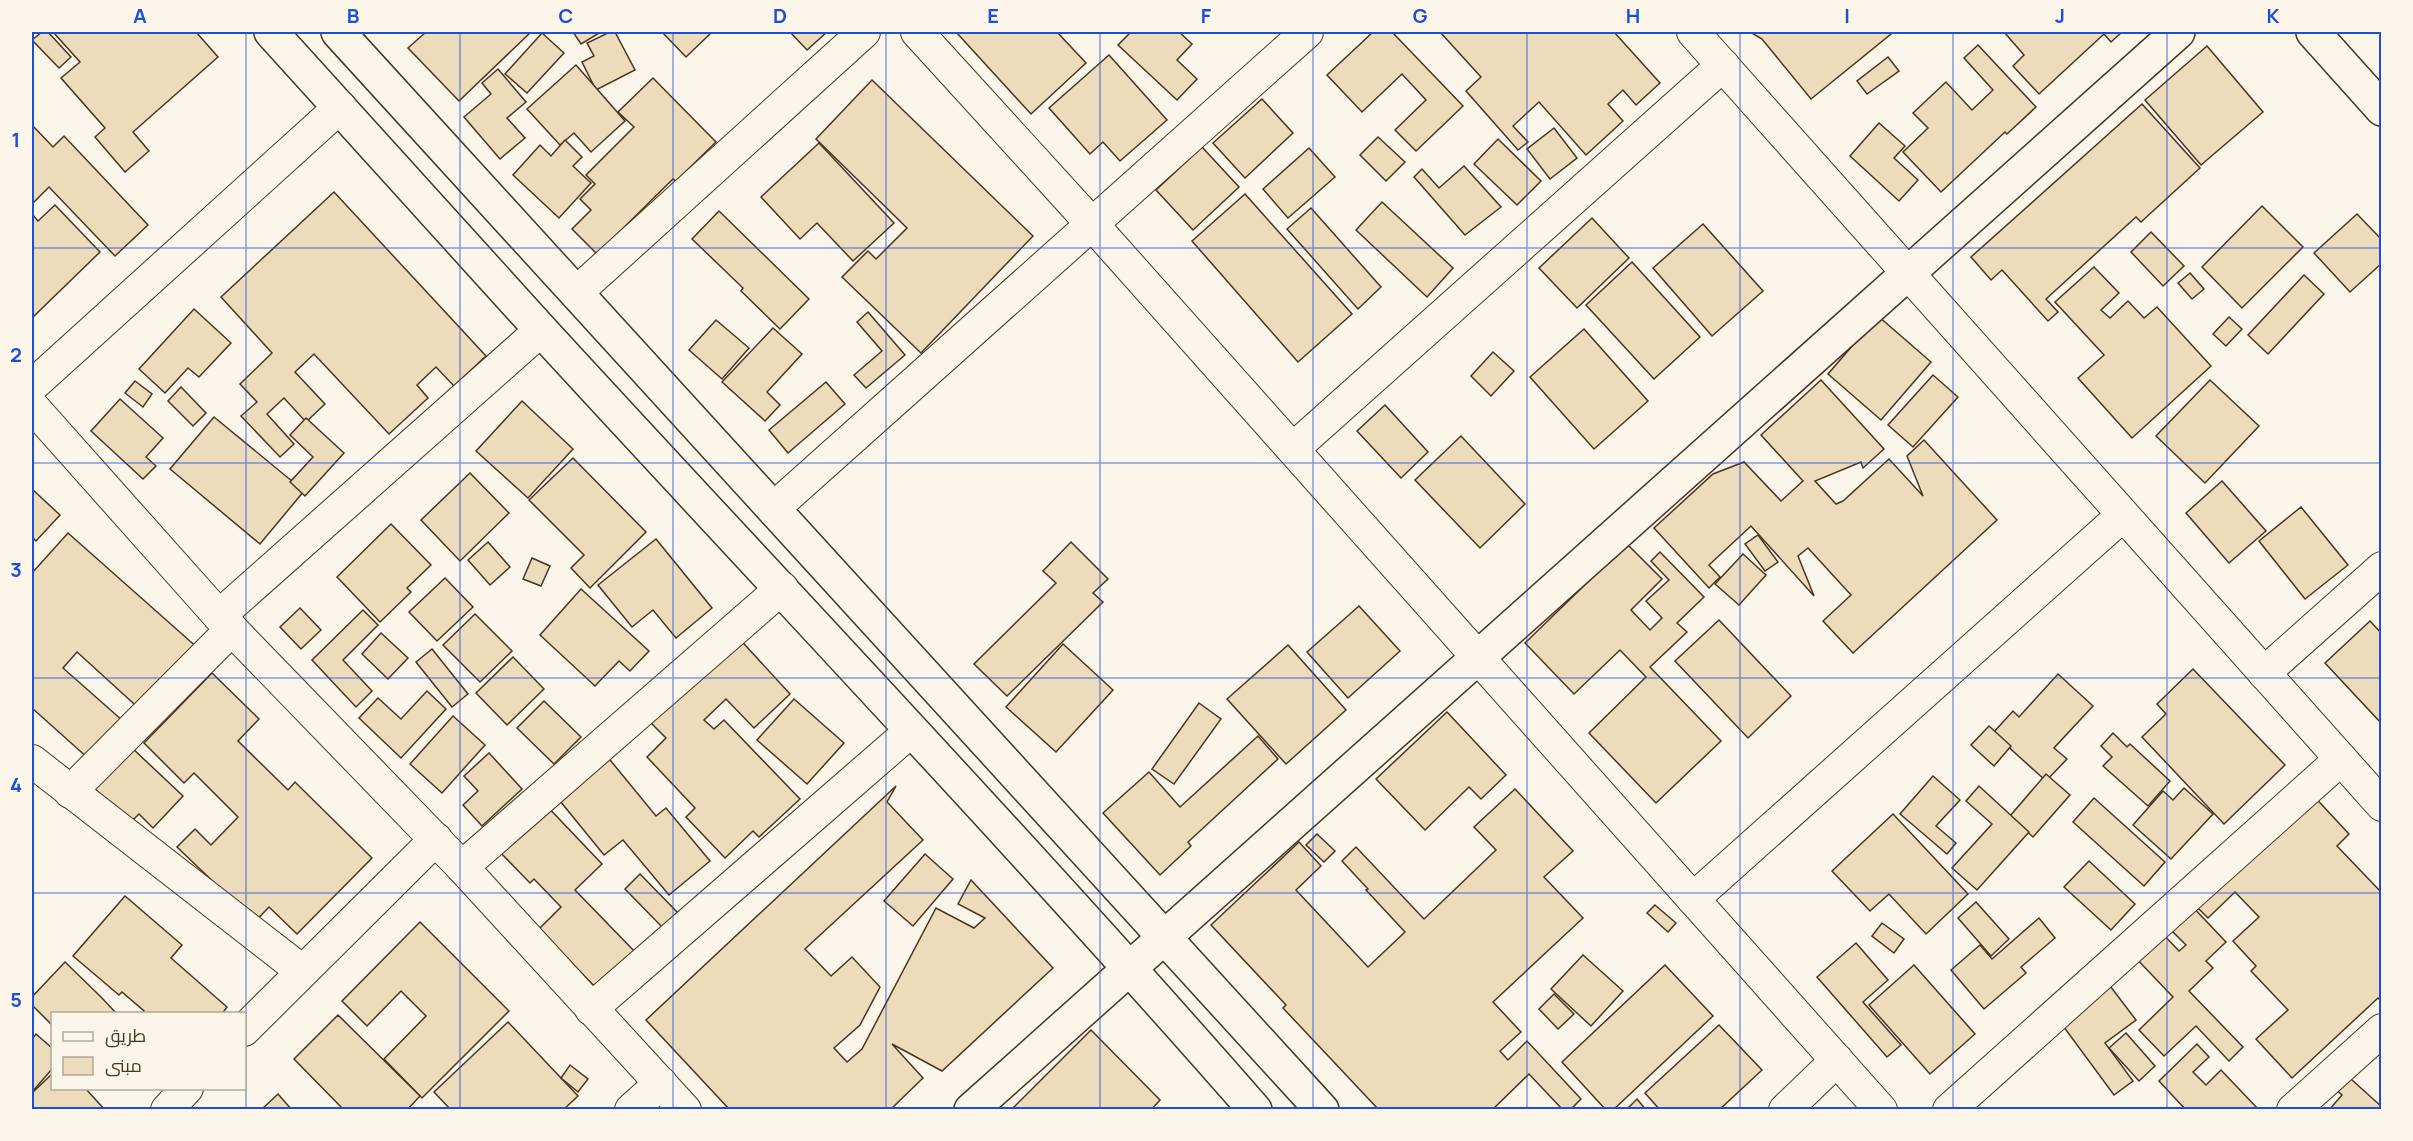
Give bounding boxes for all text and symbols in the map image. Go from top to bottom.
text: A [133,2,147,29]
text: B [347,2,360,29]
text: C [559,2,573,29]
text: D [773,2,787,29]
text: E [987,2,999,29]
text: F [1201,2,1212,29]
text: G [1413,2,1428,29]
text: H [1626,2,1640,29]
text: I [1844,2,1850,29]
text: J [2055,2,2065,29]
text: K [2267,2,2280,29]
text: 1 [12,126,20,153]
text: 2 [10,341,22,368]
text: 3 [10,556,22,583]
text: 4 [10,771,22,798]
text: 5 [10,986,22,1013]
legend [51,1012,246,1090]
text: طريق [105,1023,146,1048]
text: مبنى [105,1053,142,1077]

